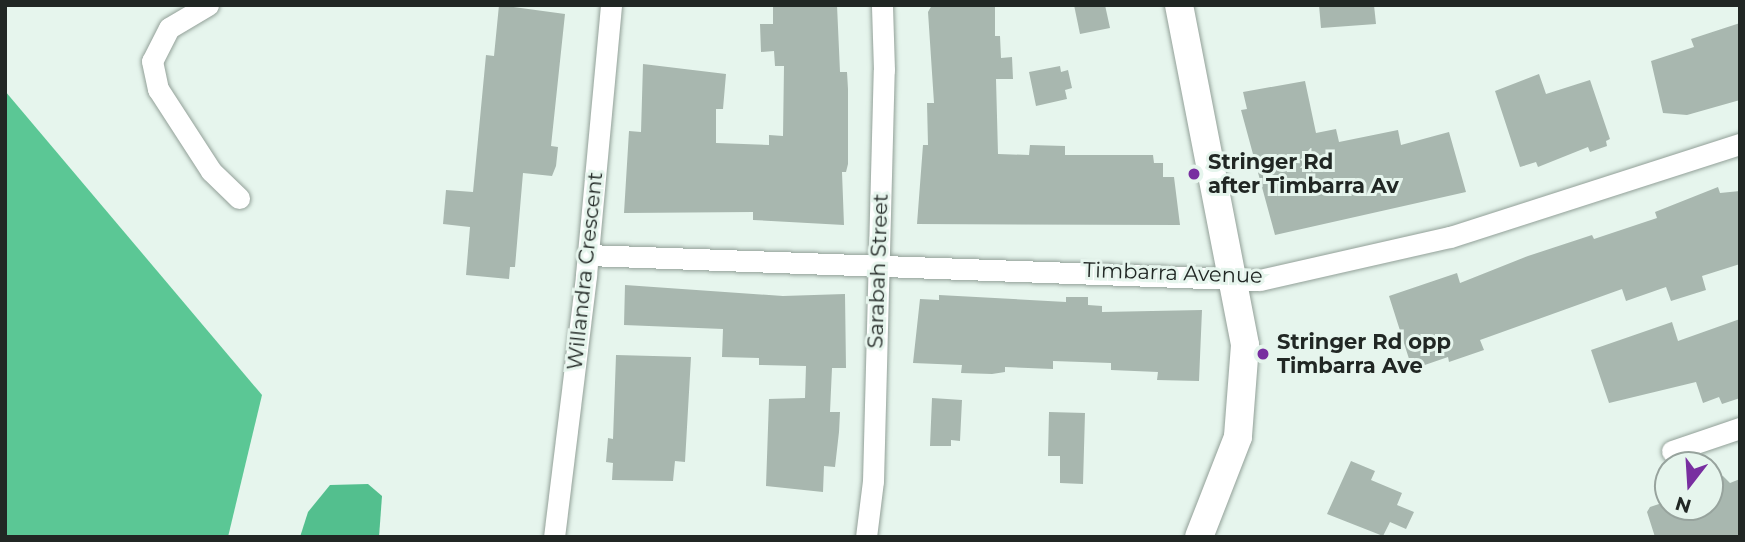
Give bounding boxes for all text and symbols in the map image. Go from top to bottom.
place label: Stringer Rd after Timbarra Av [1208,149,1399,199]
marker: Stringer Rd after Timbarra Av [1186,166,1202,182]
street label: Willandra Crescent [562,171,608,371]
street label: Sarabah Street [863,193,893,349]
street label: Timbarra Avenue [1083,257,1263,289]
place label: Stringer Rd opp Timbarra Ave [1277,329,1451,379]
marker: Stringer Rd opp Timbarra Ave [1255,346,1271,362]
north arrow [1654,451,1724,521]
text: N [1673,491,1694,518]

